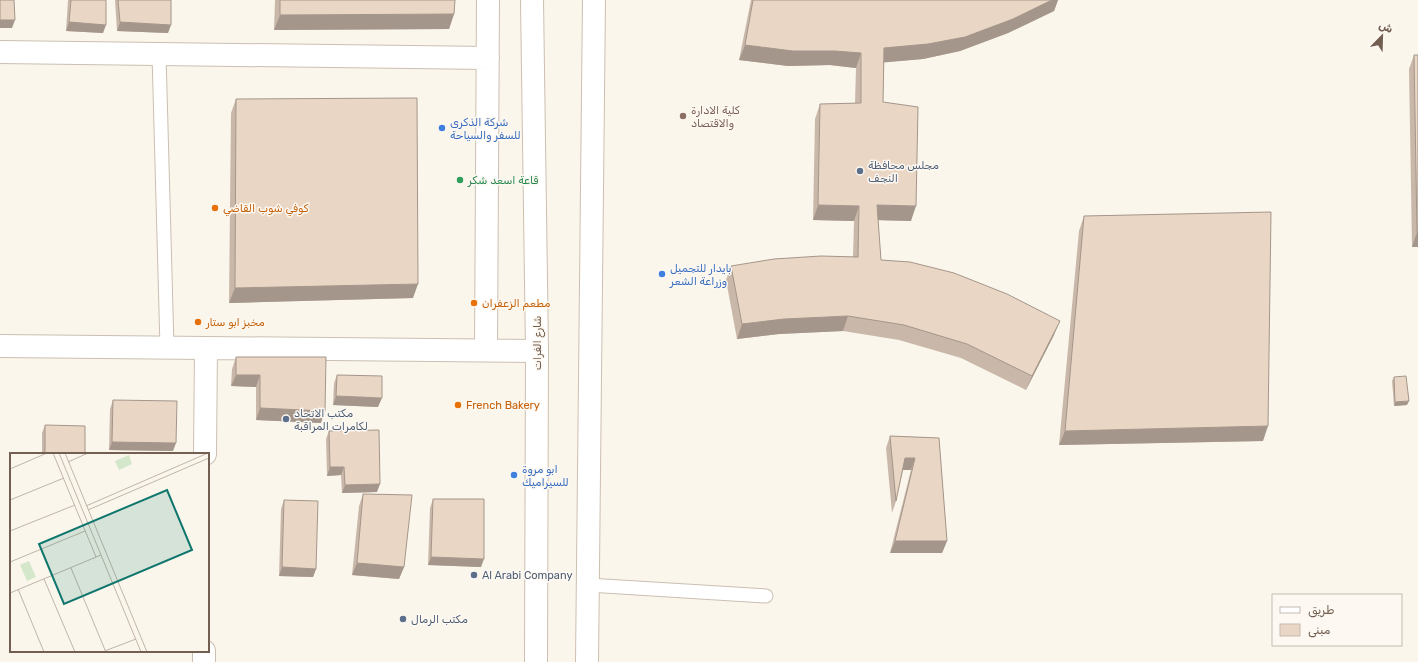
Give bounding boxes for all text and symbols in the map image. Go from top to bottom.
north arrow [1362,16,1402,56]
text: ش [1377,19,1395,36]
place label: كلية الادارة والاقتصاد [691,104,740,131]
marker: كلية الادارة والاقتصاد [678,111,688,121]
place label: شركة الذكرى للسفر والسياحة [450,116,521,143]
marker: شركة الذكرى للسفر والسياحة [437,123,447,133]
place label: مجلس محافظة النجف [868,159,939,185]
marker: مجلس محافظة النجف [855,166,865,176]
place label: قاعة اسعد شكر [467,174,538,187]
marker: قاعة اسعد شكر [455,175,465,185]
place label: كوفي شوب القاضي [223,202,308,217]
marker: كوفي شوب القاضي [210,203,220,213]
place label: بايدار للتجميل وزراعة الشعر [669,262,732,289]
marker: بايدار للتجميل وزراعة الشعر [657,269,667,279]
place label: مطعم الزعفران [482,297,550,311]
marker: مطعم الزعفران [469,298,479,308]
place label: مخبز ابو ستار [205,316,265,330]
street label: شارع الفرات [531,316,546,370]
marker: مخبز ابو ستار [193,317,203,327]
place label: French Bakery [466,399,540,412]
marker: French Bakery [453,400,463,410]
place label: مكتب الاتحاد لكامرات المراقبة [294,407,368,433]
marker: مكتب الاتحاد لكامرات المراقبة [281,414,291,424]
inset map [10,453,209,652]
place label: ابو مروة للسيراميك [522,463,569,489]
marker: ابو مروة للسيراميك [509,470,519,480]
place label: Al Arabi Company [482,569,573,582]
marker: Al Arabi Company [469,570,479,580]
legend [1272,594,1402,646]
text: طريق [1308,603,1334,618]
place label: مكتب الرمال [411,613,468,626]
marker: مكتب الرمال [398,614,408,624]
text: مبنى [1308,623,1331,638]

